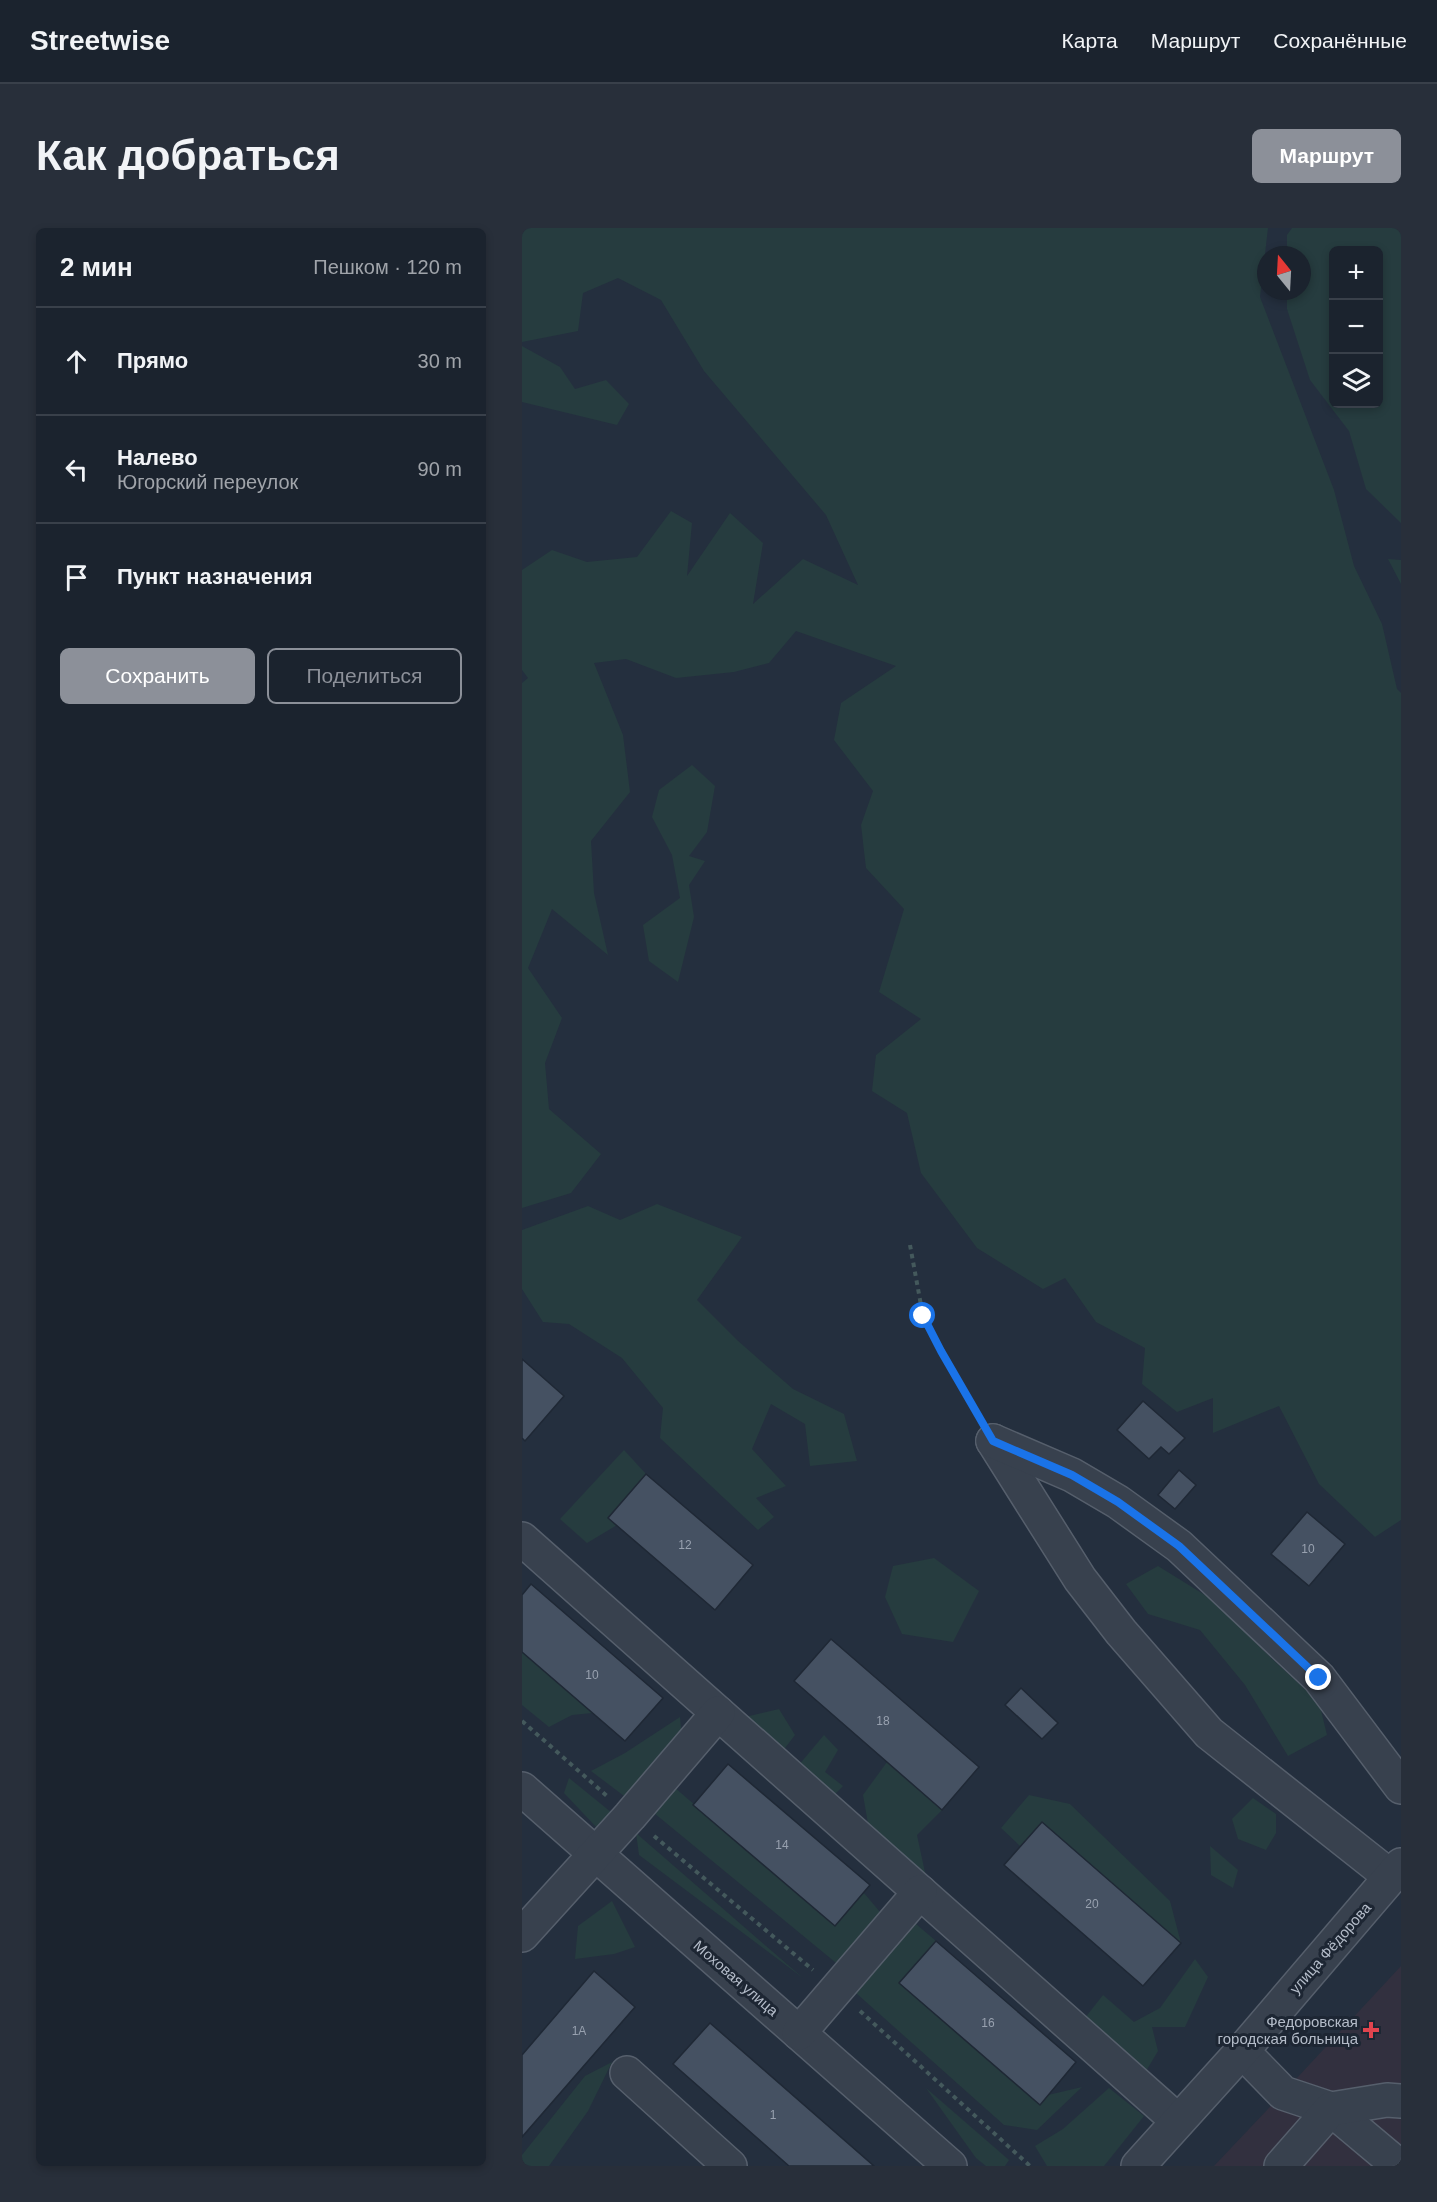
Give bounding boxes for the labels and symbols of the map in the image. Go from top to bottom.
north arrow [1257,246,1311,300]
route start [909,1302,935,1328]
house number: 12 [678,1538,692,1552]
house number: 10 [1301,1542,1315,1556]
route end [1305,1664,1331,1690]
house number: 10 [585,1668,599,1682]
house number: 18 [876,1714,890,1728]
house number: 14 [775,1838,789,1852]
house number: 20 [1085,1897,1099,1911]
street label: улица Фёдорова [1286,1899,1375,1997]
street label: Моховая улица [690,1937,782,2020]
place label: Федоровская городская больница [1218,2013,1359,2047]
house number: 16 [981,2016,995,2030]
marker: Федоровская городская больница [1362,2021,1380,2039]
house number: 1А [572,2024,586,2038]
house number: 1 [770,2108,777,2122]

